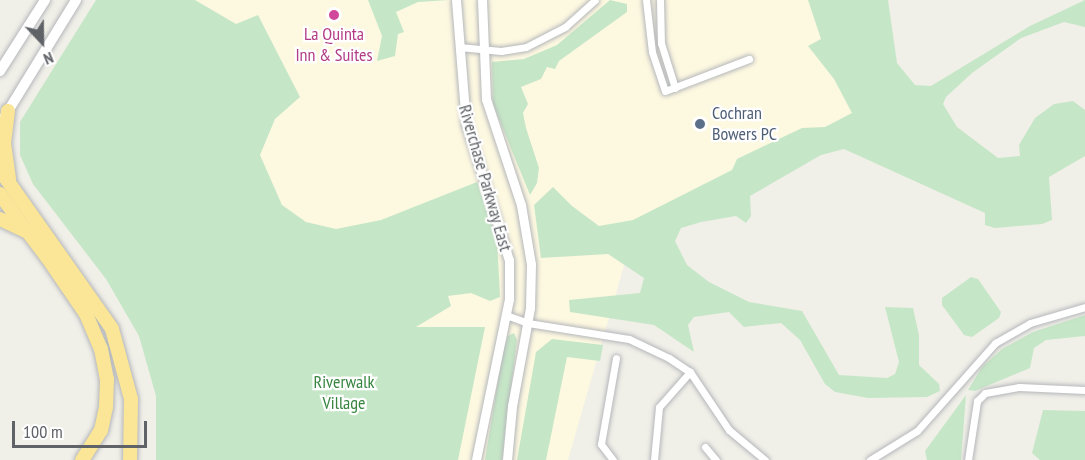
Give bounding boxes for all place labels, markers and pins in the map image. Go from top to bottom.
marker: La Quinta Inn & Suites [327,8,341,22]
place label: La Quinta Inn & Suites [295,24,373,66]
place label: Cochran Bowers PC [712,103,777,146]
marker: Cochran Bowers PC [693,117,707,131]

